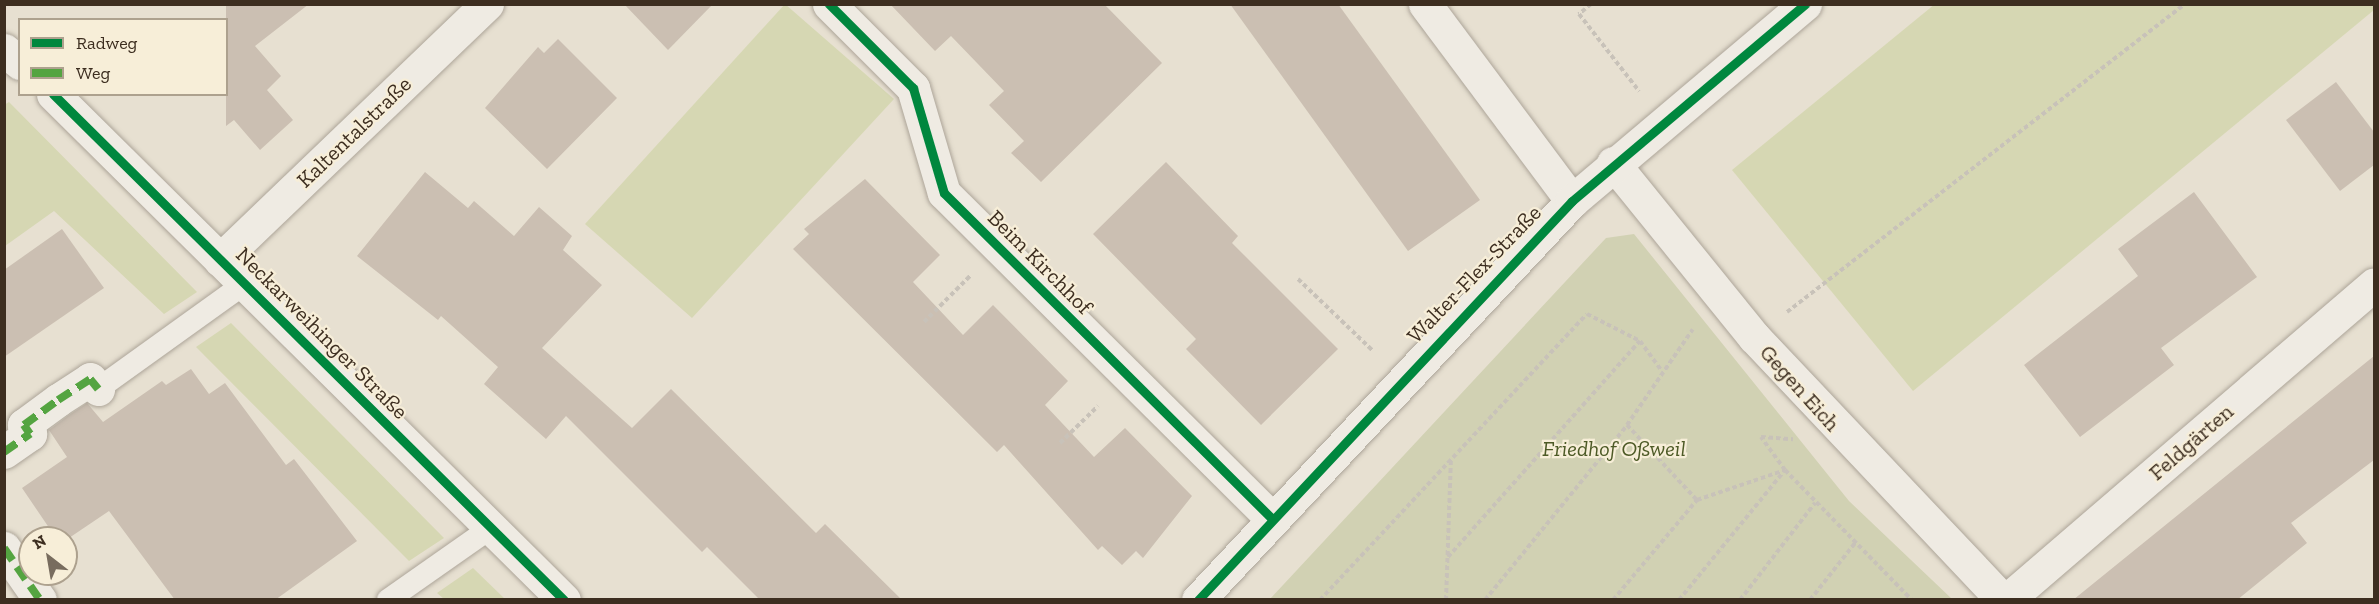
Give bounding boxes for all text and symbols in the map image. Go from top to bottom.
legend [18,18,228,96]
text: Radweg [76,32,137,54]
text: Weg [76,62,110,84]
street label: Kaltentalstraße [291,71,417,193]
street label: Walter-Flex-Straße [1401,199,1547,349]
street label: Beim Kirchhof [982,204,1098,320]
street label: Neckarweihinger Straße [230,241,414,425]
street label: Gegen Eich [1754,339,1846,437]
street label: Feldgärten [2143,398,2239,486]
park label: Friedhof Oßweil [1542,436,1686,462]
north arrow [18,526,78,586]
text: N [29,531,50,553]

